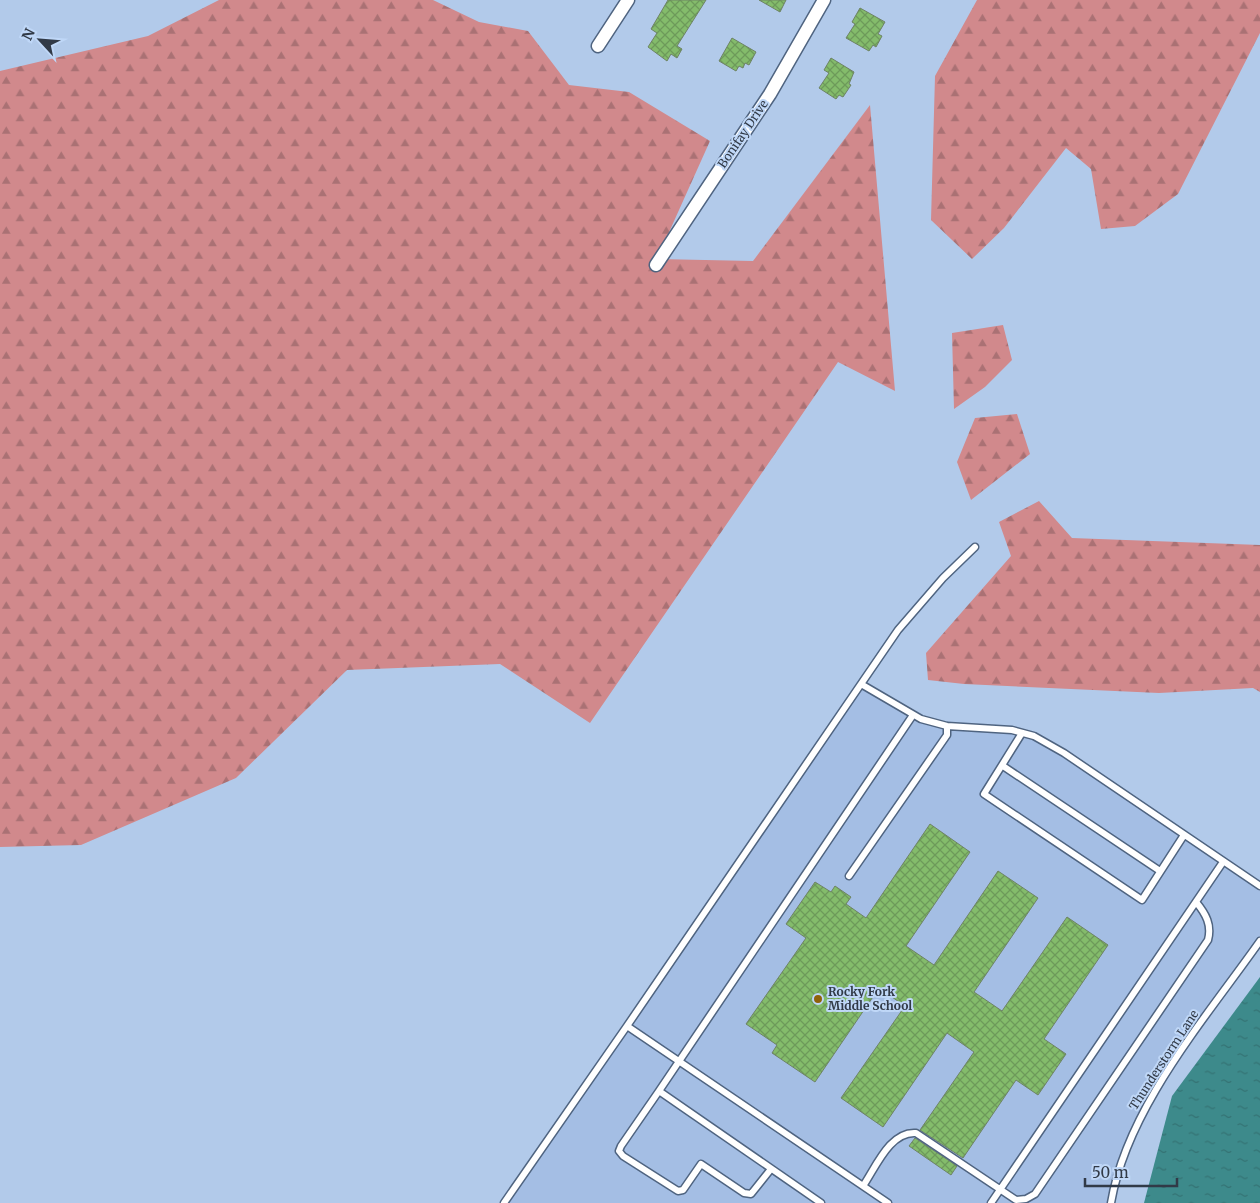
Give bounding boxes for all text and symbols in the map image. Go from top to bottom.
north arrow [15,15,65,65]
text: N [18,25,39,43]
street label: Bonifay Drive [714,97,771,171]
place label: Rocky Fork Middle School [828,984,912,1013]
marker: Rocky Fork Middle School [812,993,824,1005]
street label: Thunderstorm Lane [1126,1007,1202,1113]
scale bar [1085,1156,1178,1188]
text: 50 m [1092,1163,1129,1182]

